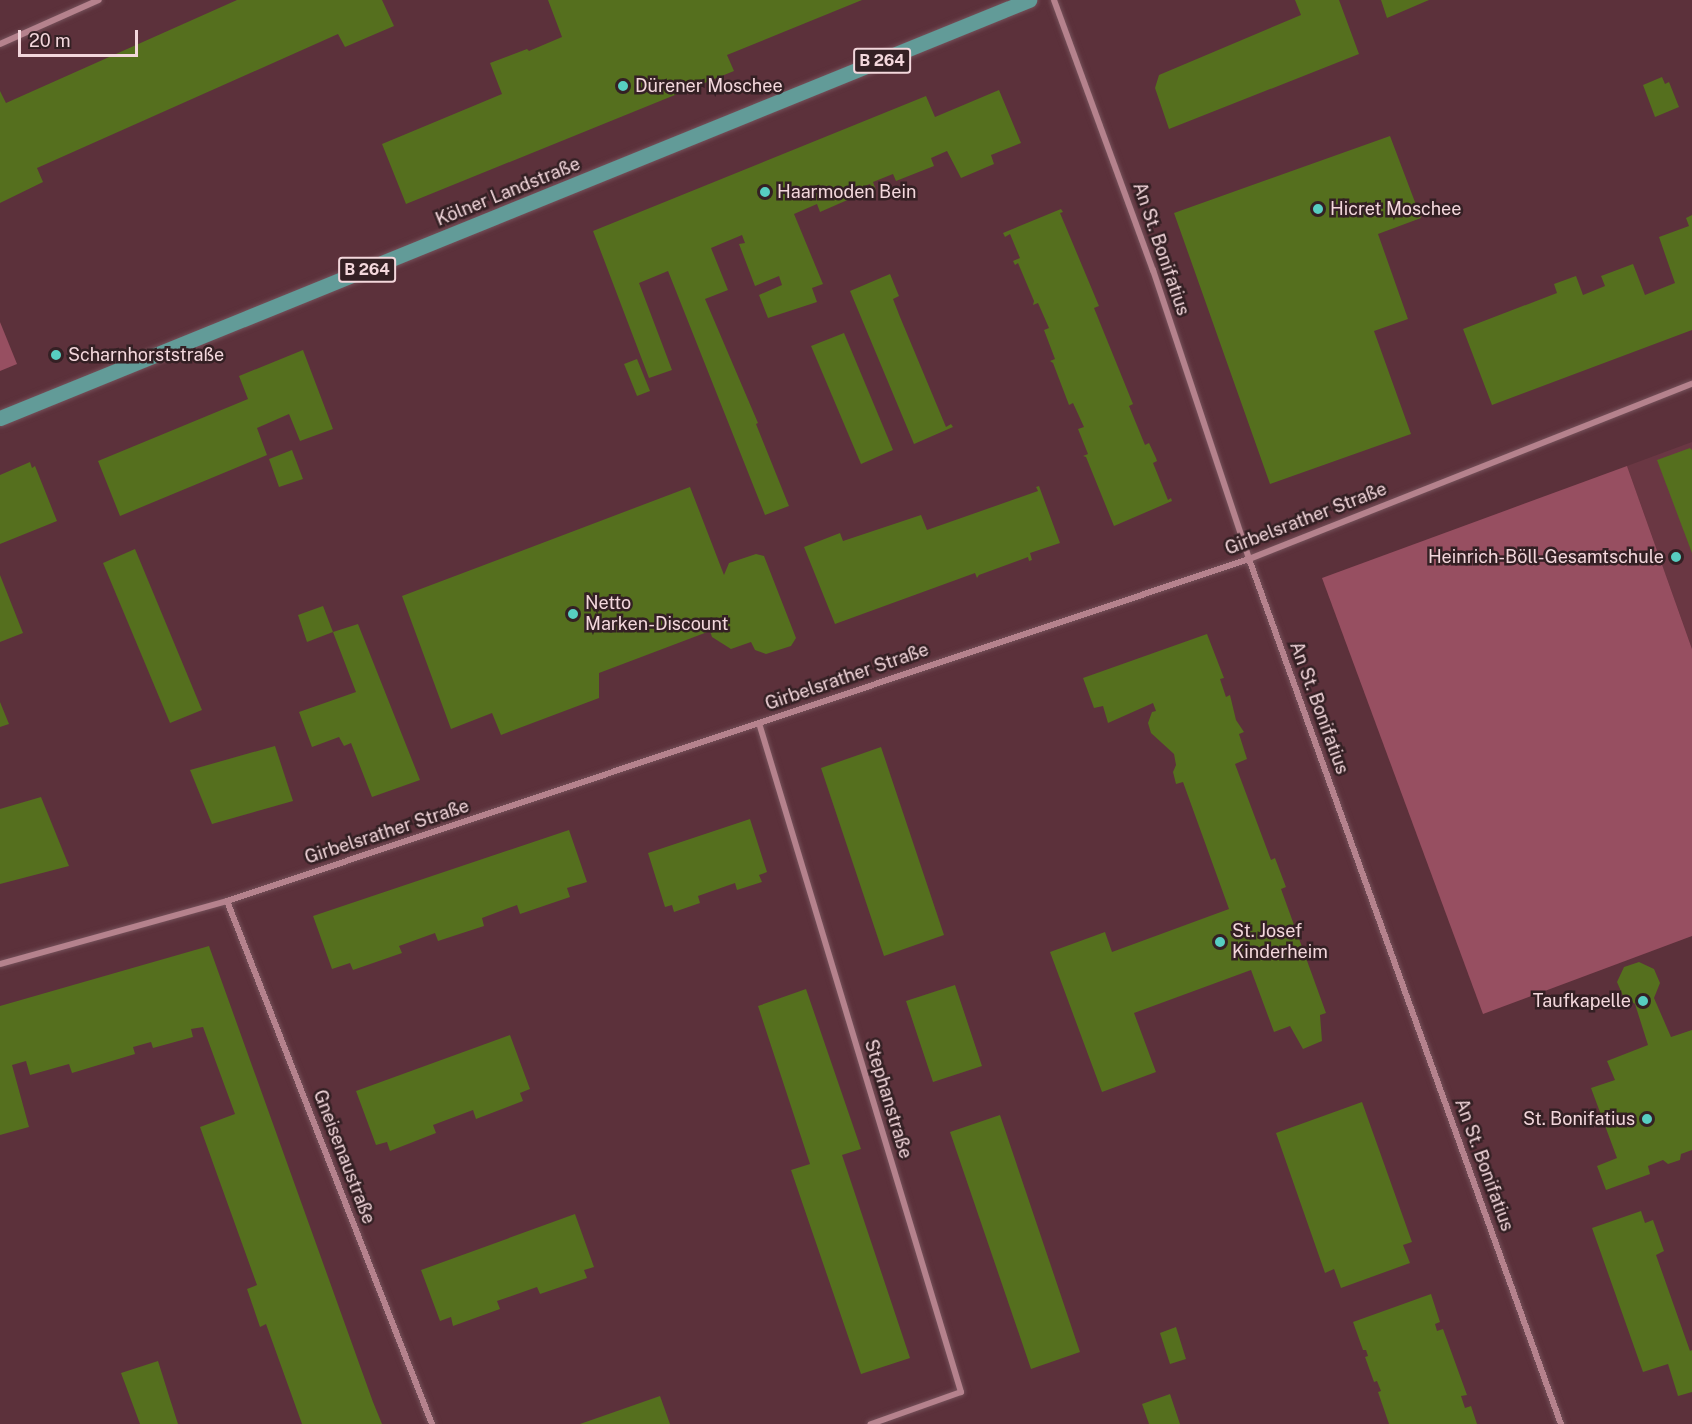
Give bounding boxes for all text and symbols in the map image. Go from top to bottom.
scale bar [21,18,141,56]
text: 20 m [29,30,71,51]
road number: B 264 [852,48,912,74]
place label: Dürener Moschee [635,75,783,97]
marker: Dürener Moschee [616,79,630,93]
street label: Kölner Landstraße [433,153,583,231]
street label: An St. Bonifatius [1128,179,1194,319]
place label: Haarmoden Bein [777,181,916,203]
marker: Haarmoden Bein [758,185,772,199]
place label: Hicret Moschee [1330,198,1461,220]
marker: Hicret Moschee [1311,202,1325,216]
road number: B 264 [337,257,397,283]
place label: Scharnhorststraße [68,344,224,366]
marker: Scharnhorststraße [49,348,63,362]
street label: Girbelsrather Straße [1222,478,1390,560]
place label: Heinrich-Böll-Gesamtschule [1428,546,1664,568]
marker: Heinrich-Böll-Gesamtschule [1669,550,1683,564]
place label: Netto Marken-Discount [585,593,728,636]
marker: Netto Marken-Discount [566,607,580,621]
street label: Girbelsrather Straße [762,639,932,715]
street label: An St. Bonifatius [1285,639,1353,777]
street label: Girbelsrather Straße [302,795,472,869]
place label: St. Josef Kinderheim [1232,921,1328,964]
marker: St. Josef Kinderheim [1213,935,1227,949]
place label: Taufkapelle [1533,990,1631,1012]
marker: Taufkapelle [1636,994,1650,1008]
street label: Stephanstraße [860,1037,916,1161]
street label: Gneisenaustraße [309,1087,379,1227]
street label: An St. Bonifatius [1450,1096,1518,1234]
place label: St. Bonifatius [1523,1108,1635,1130]
marker: St. Bonifatius [1640,1112,1654,1126]

